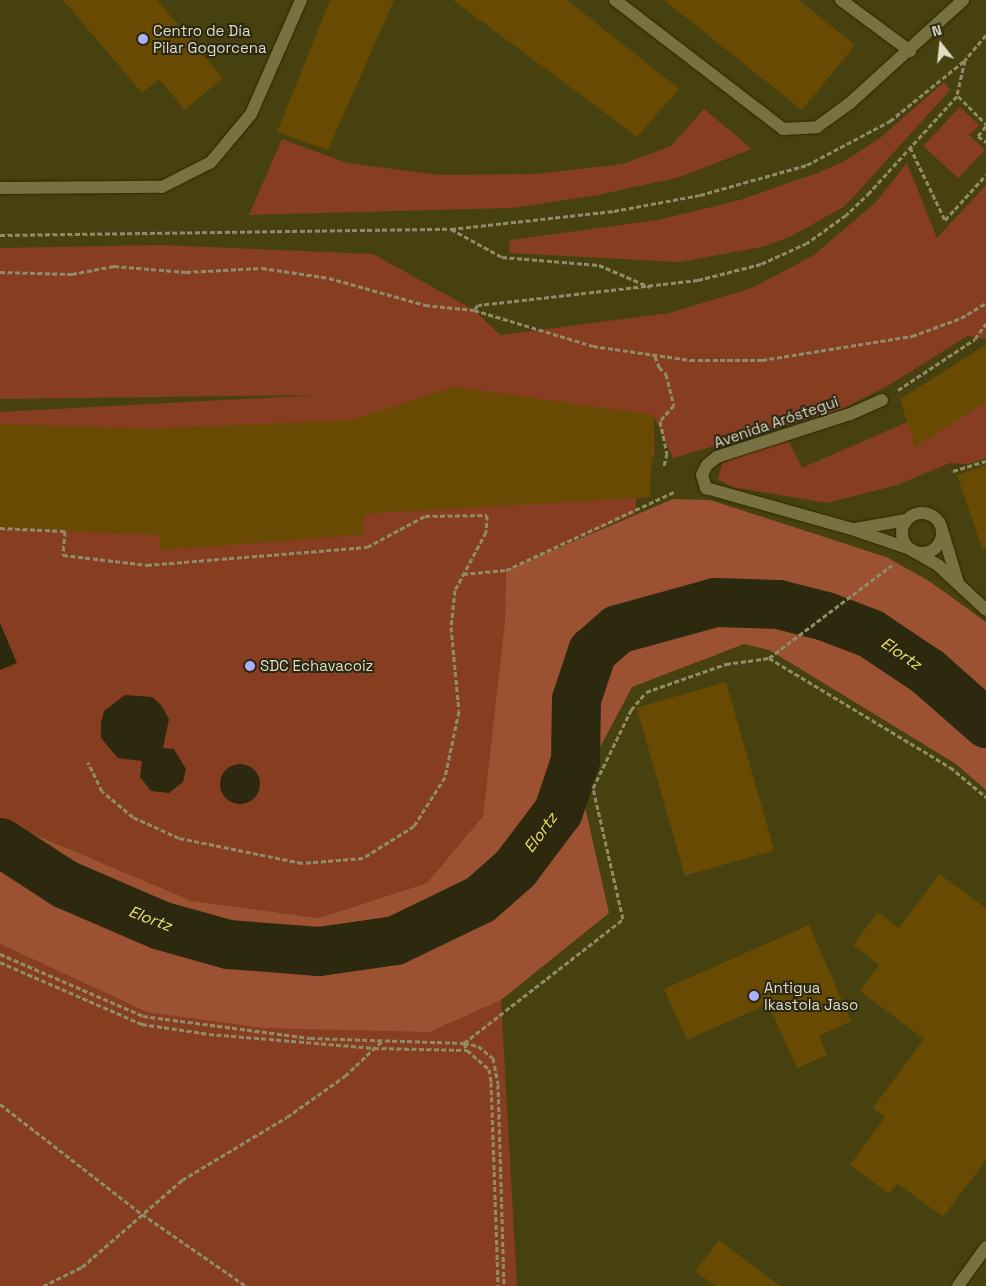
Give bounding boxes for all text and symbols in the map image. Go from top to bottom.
north arrow [916,20,966,70]
place label: Centro de Día Pilar Gogorcena [153,21,267,56]
text: N [930,21,944,41]
marker: Centro de Día Pilar Gogorcena [137,33,149,45]
street label: Avenida Aróstegui [711,392,841,452]
water label: Elortz [877,634,925,674]
place label: SDC Echavacoiz [260,657,373,675]
marker: SDC Echavacoiz [244,660,256,672]
water label: Elortz [520,809,562,857]
water label: Elortz [126,902,174,936]
place label: Antigua Ikastola Jaso [764,978,858,1013]
marker: Antigua Ikastola Jaso [748,990,760,1002]

